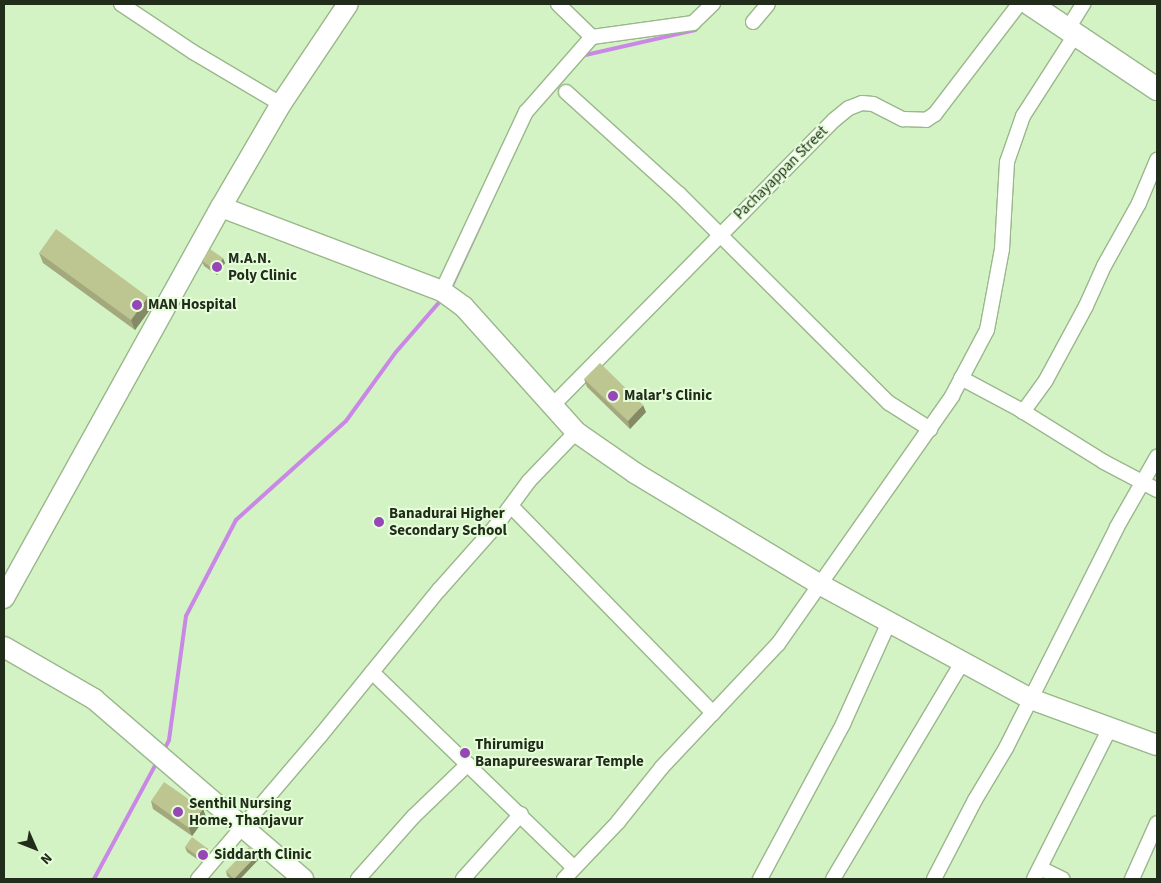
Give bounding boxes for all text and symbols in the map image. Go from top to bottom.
street label: Pachayappan Street [730,122,832,224]
place label: M.A.N. Poly Clinic [228,249,297,284]
marker: M.A.N. Poly Clinic [210,260,224,274]
place label: MAN Hospital [148,296,236,314]
marker: MAN Hospital [130,298,144,312]
place label: Malar's Clinic [624,387,712,405]
marker: Malar's Clinic [606,389,620,403]
place label: Banadurai Higher Secondary School [389,504,507,539]
marker: Banadurai Higher Secondary School [373,516,385,528]
place label: Thirumigu Banapureeswarar Temple [475,735,644,770]
marker: Thirumigu Banapureeswarar Temple [459,747,471,759]
place label: Senthil Nursing Home, Thanjavur [189,794,303,829]
marker: Senthil Nursing Home, Thanjavur [171,805,185,819]
north arrow [10,823,60,873]
place label: Siddarth Clinic [214,846,312,864]
text: N [35,848,56,869]
marker: Siddarth Clinic [196,848,210,862]

